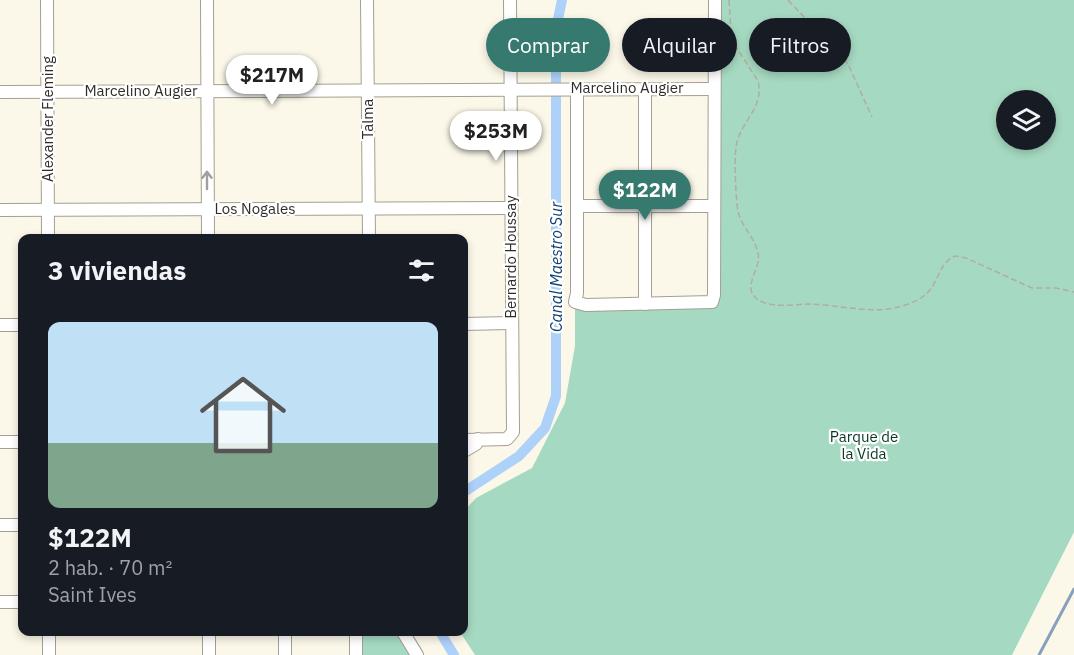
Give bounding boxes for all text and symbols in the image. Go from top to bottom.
chip: Comprar [486,18,610,72]
chip: Alquilar [622,18,737,72]
chip: Filtros [749,18,851,72]
pin: $217M [230,55,314,106]
street label: Alexander Fleming [38,56,57,182]
text: $217M [240,61,304,88]
street label: Marcelino Augier [570,78,684,97]
street label: Marcelino Augier [84,81,198,100]
map controls [996,90,1056,150]
button: layers [996,90,1056,150]
street label: Talma [358,99,377,139]
pin: $253M [454,111,538,162]
text: $253M [464,117,528,144]
pin: $122M [603,170,687,221]
one-way arrow [201,171,213,191]
text: $122M [613,176,677,203]
street label: Bernardo Houssay [501,195,520,319]
street label: Los Nogales [214,199,296,218]
water label: Canal Maestro Sur [546,201,566,332]
text: 3 viviendas [48,253,186,287]
icon: filters [405,254,438,287]
icon: home [189,361,297,469]
park label: Parque de la Vida [830,427,898,463]
text: $122M [48,520,132,554]
text: 2 hab. · 70 m² [48,554,172,581]
text: Saint Ives [48,581,137,608]

